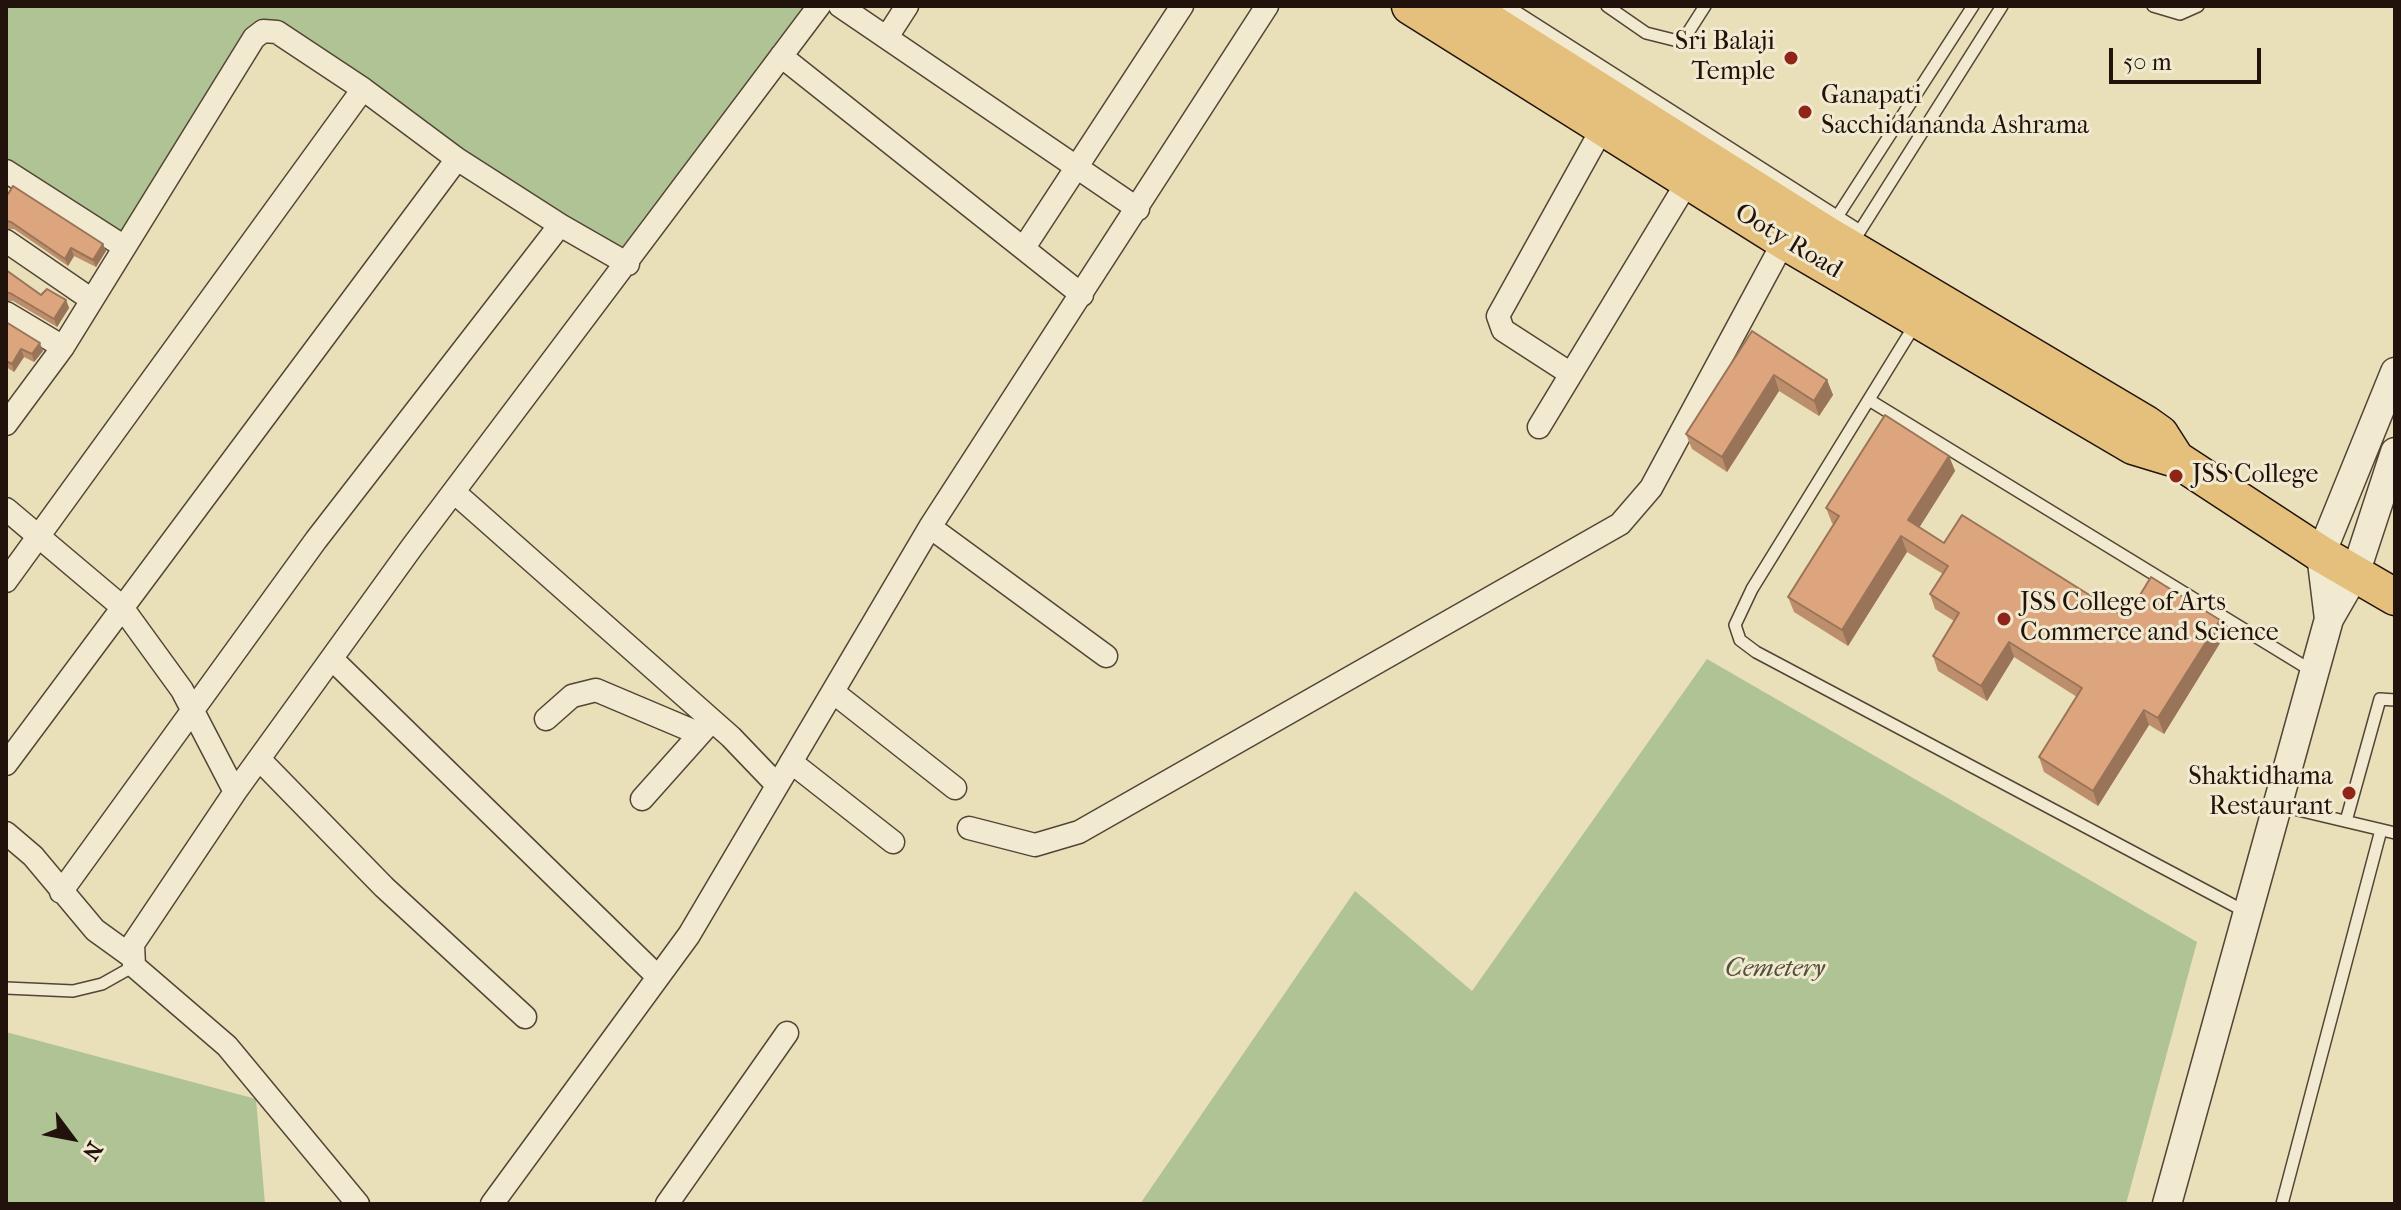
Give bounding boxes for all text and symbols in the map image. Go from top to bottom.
place label: Sri Balaji Temple [1675,27,1775,88]
scale bar [2113,32,2265,82]
text: 50 m [2123,48,2172,76]
marker: Sri Balaji Temple [1782,49,1800,67]
place label: Ganapati Sacchidananda Ashrama [1821,81,2089,142]
marker: Ganapati Sacchidananda Ashrama [1796,103,1814,121]
street label: Ooty Road [1728,198,1848,286]
place label: JSS College [2192,460,2318,492]
marker: JSS College [2167,467,2185,485]
place label: JSS College of Arts Commerce and Science [2020,588,2279,650]
marker: JSS College of Arts Commerce and Science [1995,610,2013,628]
place label: Shaktidhama Restaurant [2188,762,2333,824]
marker: Shaktidhama Restaurant [2340,784,2358,802]
park label: Cemetery [1725,954,1825,986]
north arrow [32,1098,112,1178]
text: N [77,1137,108,1165]

